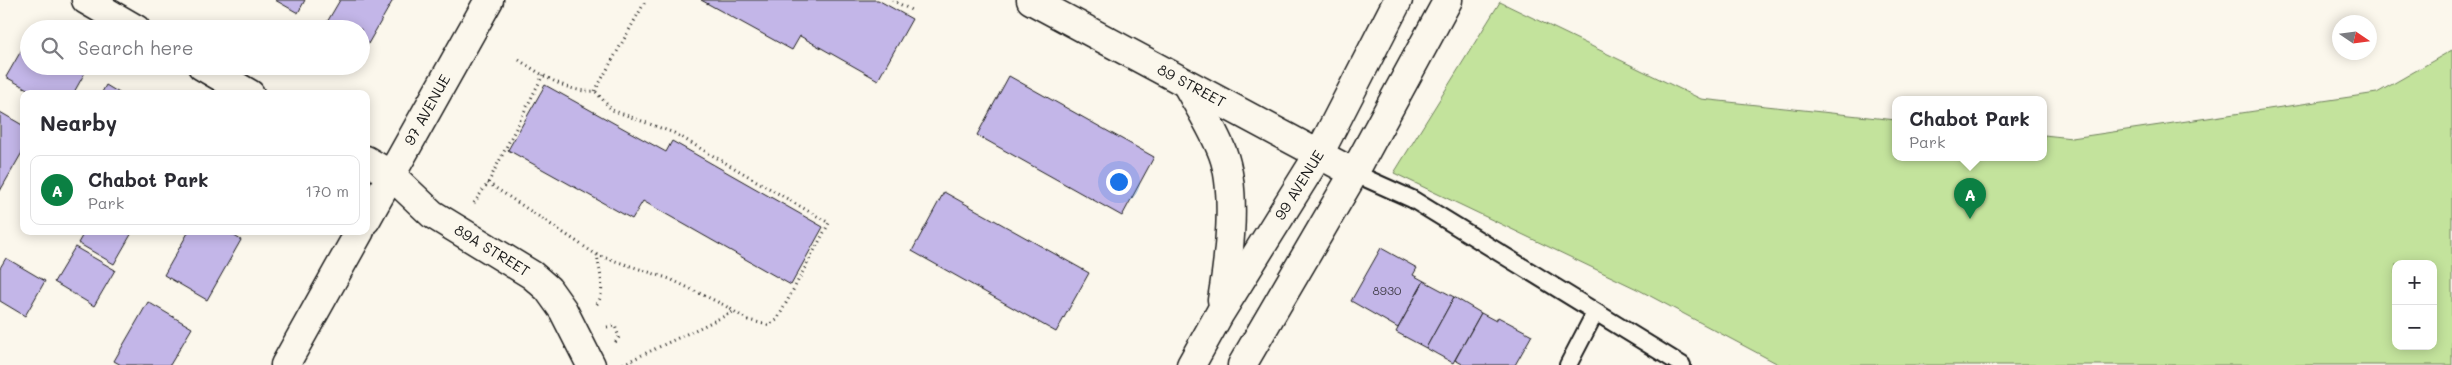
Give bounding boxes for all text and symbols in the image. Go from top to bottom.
north arrow [2332,15,2377,60]
search box [20,20,370,75]
icon: search [38,34,66,62]
text: Search here [78,35,194,60]
street label: 89 STREET [1154,59,1230,112]
street label: 97 AVENUE [399,70,455,149]
popup [1892,96,2047,161]
text: Chabot Park [1909,106,2030,131]
text: Nearby [40,109,117,136]
text: Park [1909,131,1946,152]
street label: 99 AVENUE [1269,146,1328,223]
text: Chabot Park [88,167,208,192]
your location [1106,169,1132,195]
pin: A [1954,178,1986,219]
text: A [51,180,63,201]
text: 170 m [305,180,349,201]
text: Park [88,192,124,213]
street label: 89A STREET [451,219,534,280]
map controls [2392,260,2437,350]
button: + [2392,260,2437,305]
house number: 8930 [1373,282,1402,298]
button: − [2392,305,2437,350]

